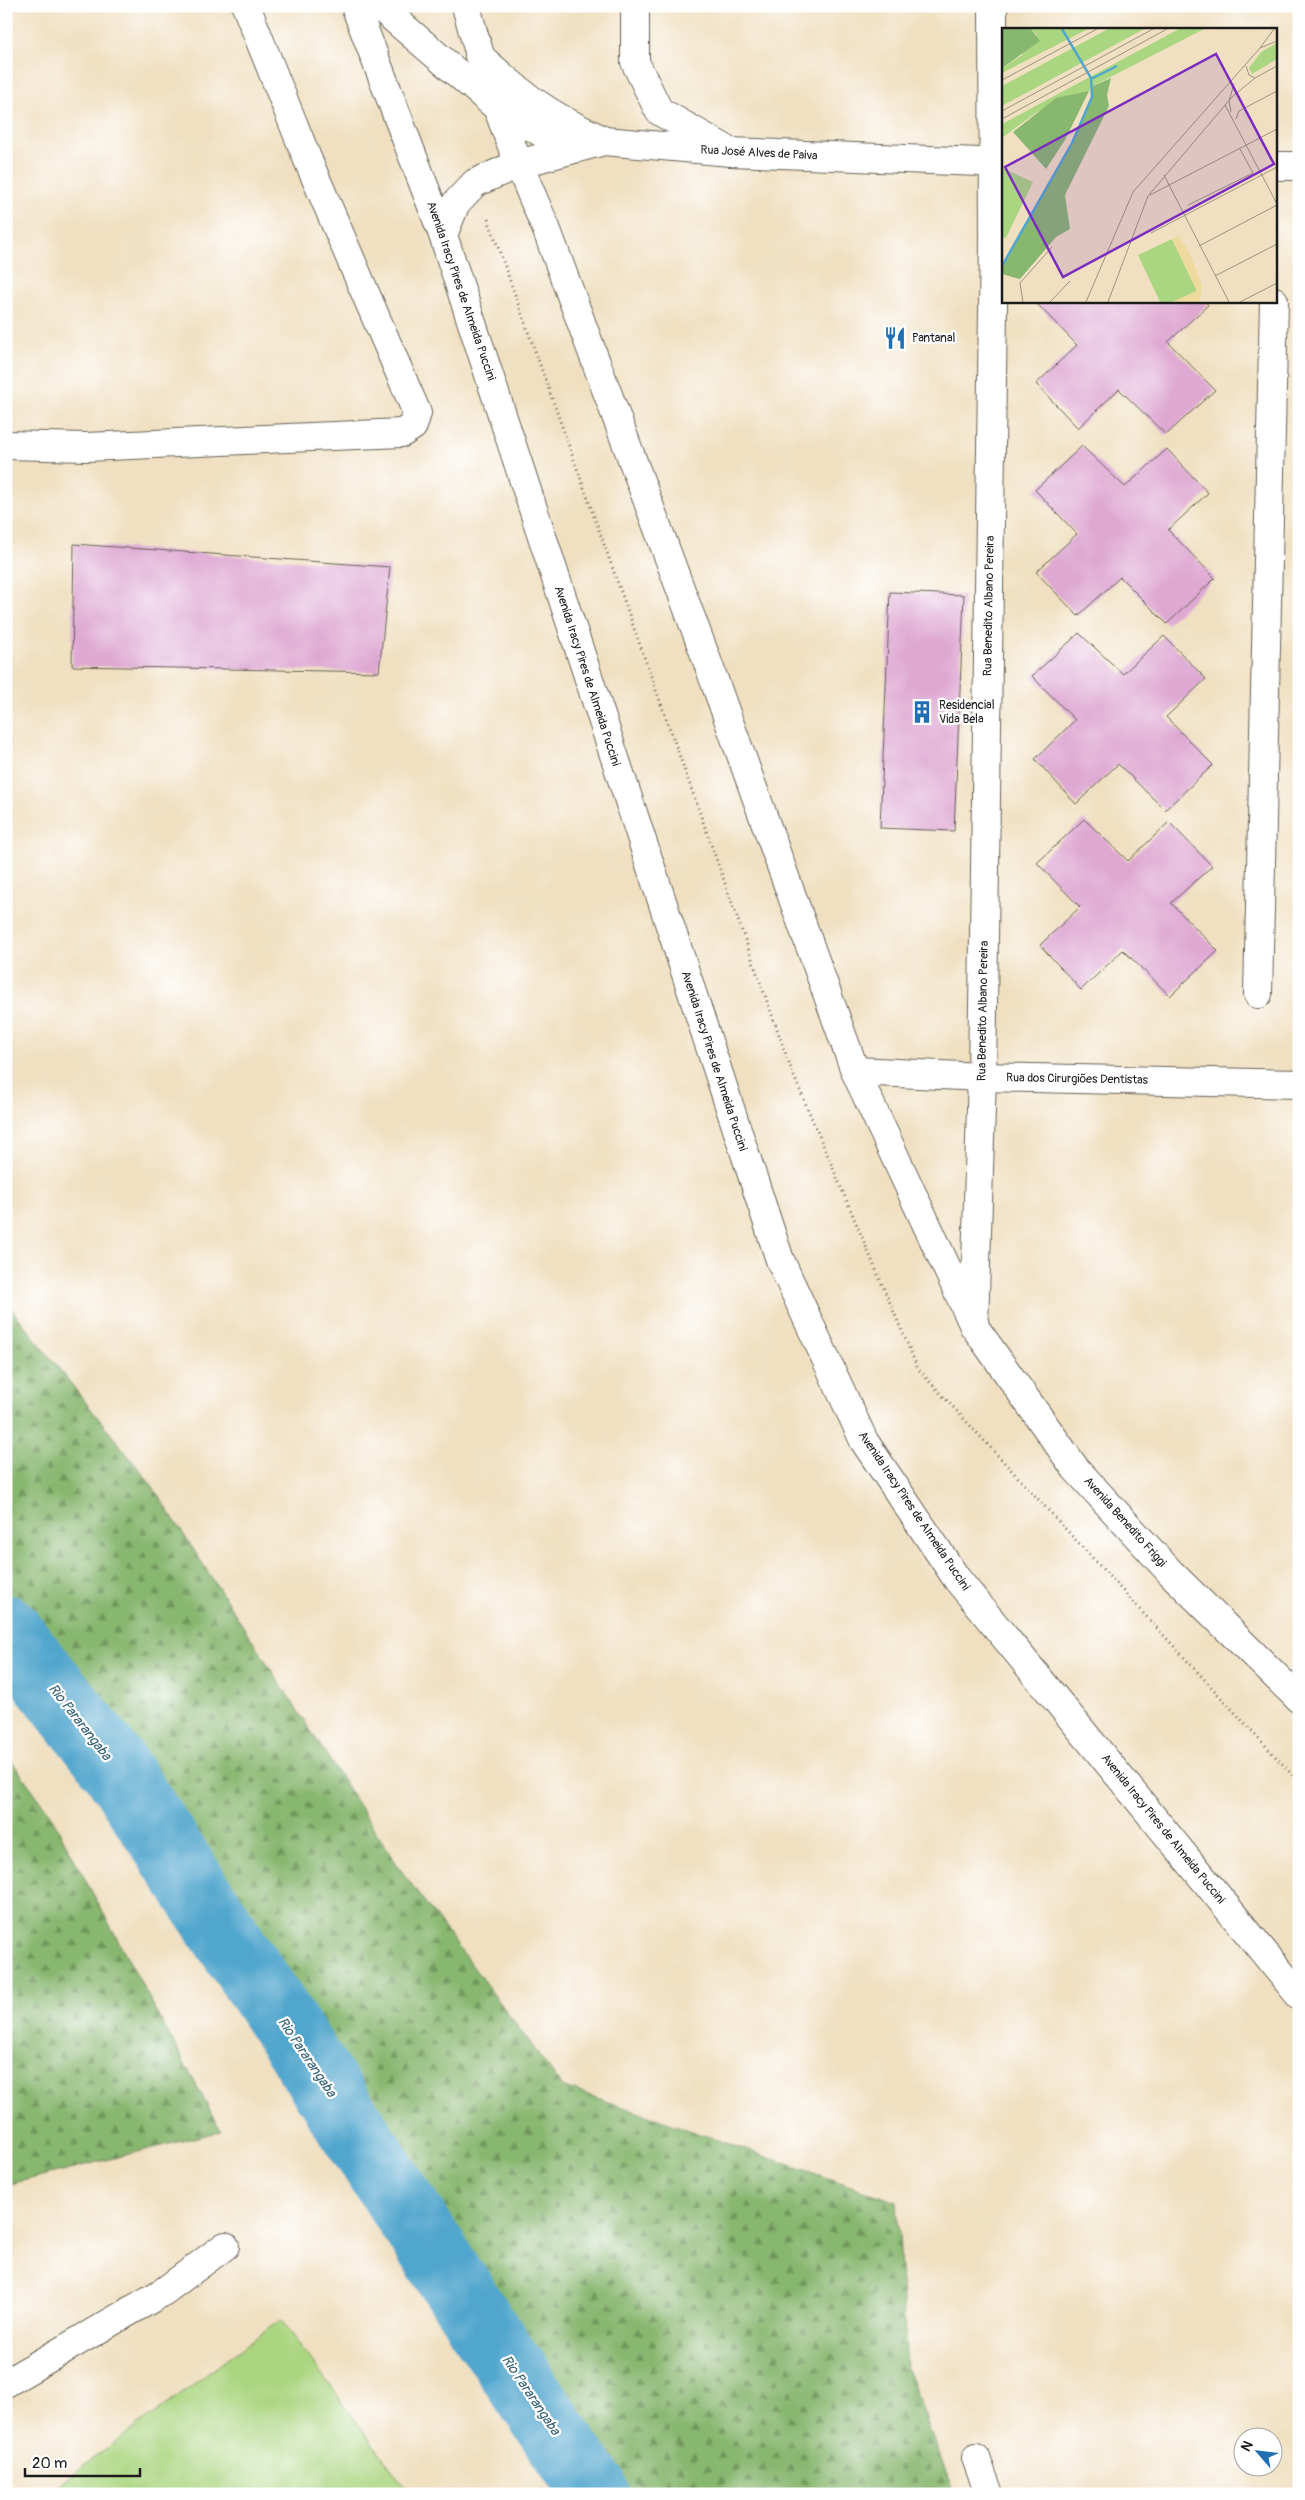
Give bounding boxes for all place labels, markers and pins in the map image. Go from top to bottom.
restaurant icon: Pantanal [882,325,908,351]
place label: Pantanal [912,331,955,346]
place label: Residencial Vida Bela [939,698,995,727]
building icon: Residencial Vida Bela [909,699,935,725]

